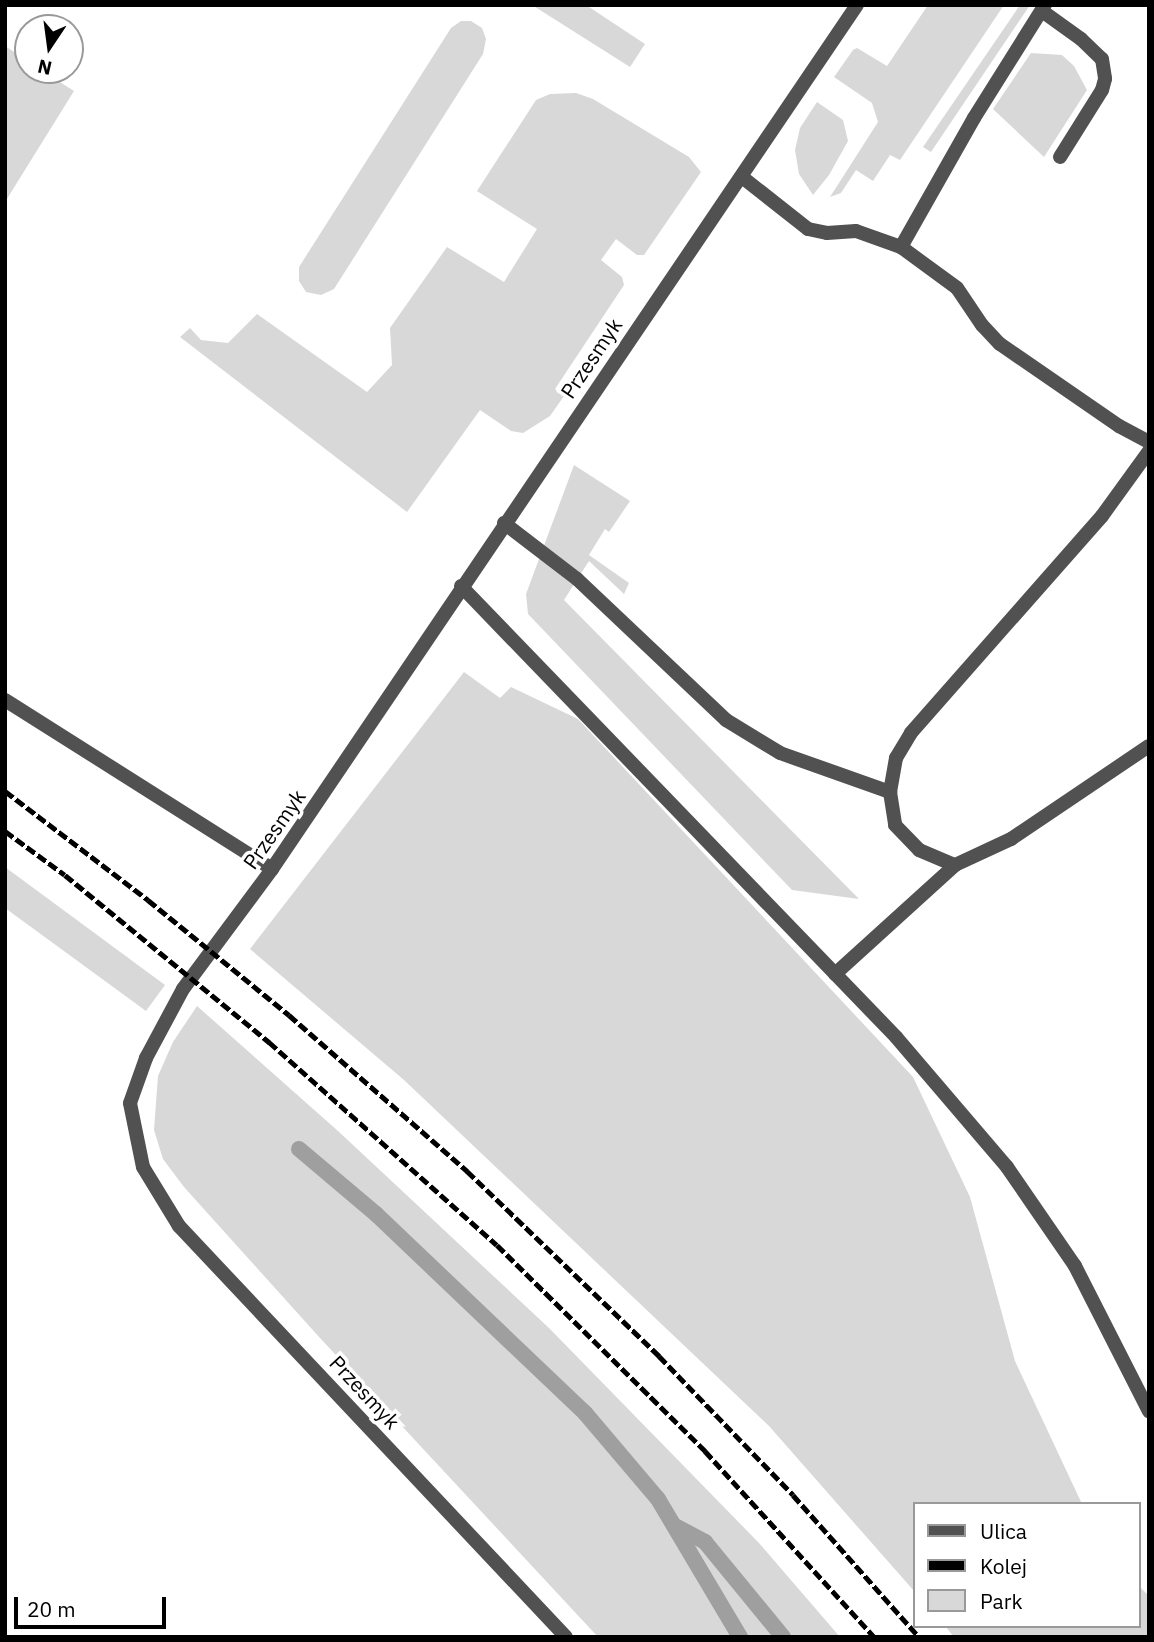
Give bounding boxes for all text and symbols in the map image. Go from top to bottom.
north arrow [14,14,84,84]
text: N [35,54,54,81]
street label: Przesmyk [555,313,627,403]
street label: Przesmyk [238,784,310,874]
street label: Przesmyk [325,1350,405,1434]
legend [912,1502,1140,1628]
text: Ulica [980,1517,1027,1545]
text: Kolej [980,1552,1027,1580]
scale bar [18,1582,170,1626]
text: Park [980,1587,1023,1615]
text: 20 m [27,1595,76,1623]

